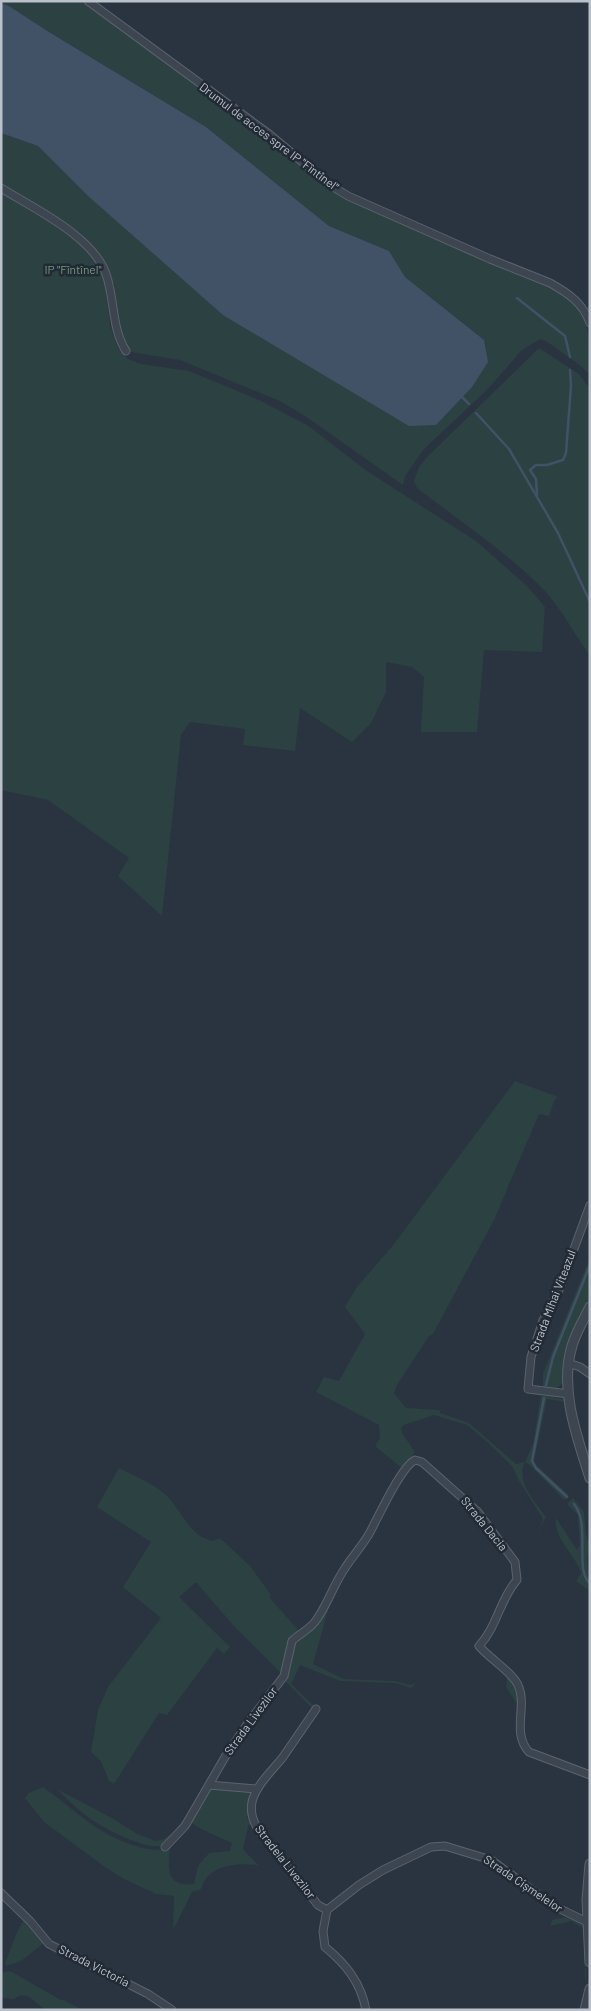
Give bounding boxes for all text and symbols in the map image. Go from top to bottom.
street label: Drumul de acces spre IP "Fîntînel" [197,79,342,193]
park label: IP "Fîntînel" [44,262,102,276]
street label: Strada Mihai Viteazul [526,1248,578,1354]
street label: Strada Dacia [459,1493,511,1553]
street label: Strada Livezilor [221,1683,280,1757]
street label: Stradela Livezilor [253,1822,319,1902]
street label: Strada Cișmelelor [481,1852,566,1915]
street label: Strada Victoria [57,1941,132,1989]

